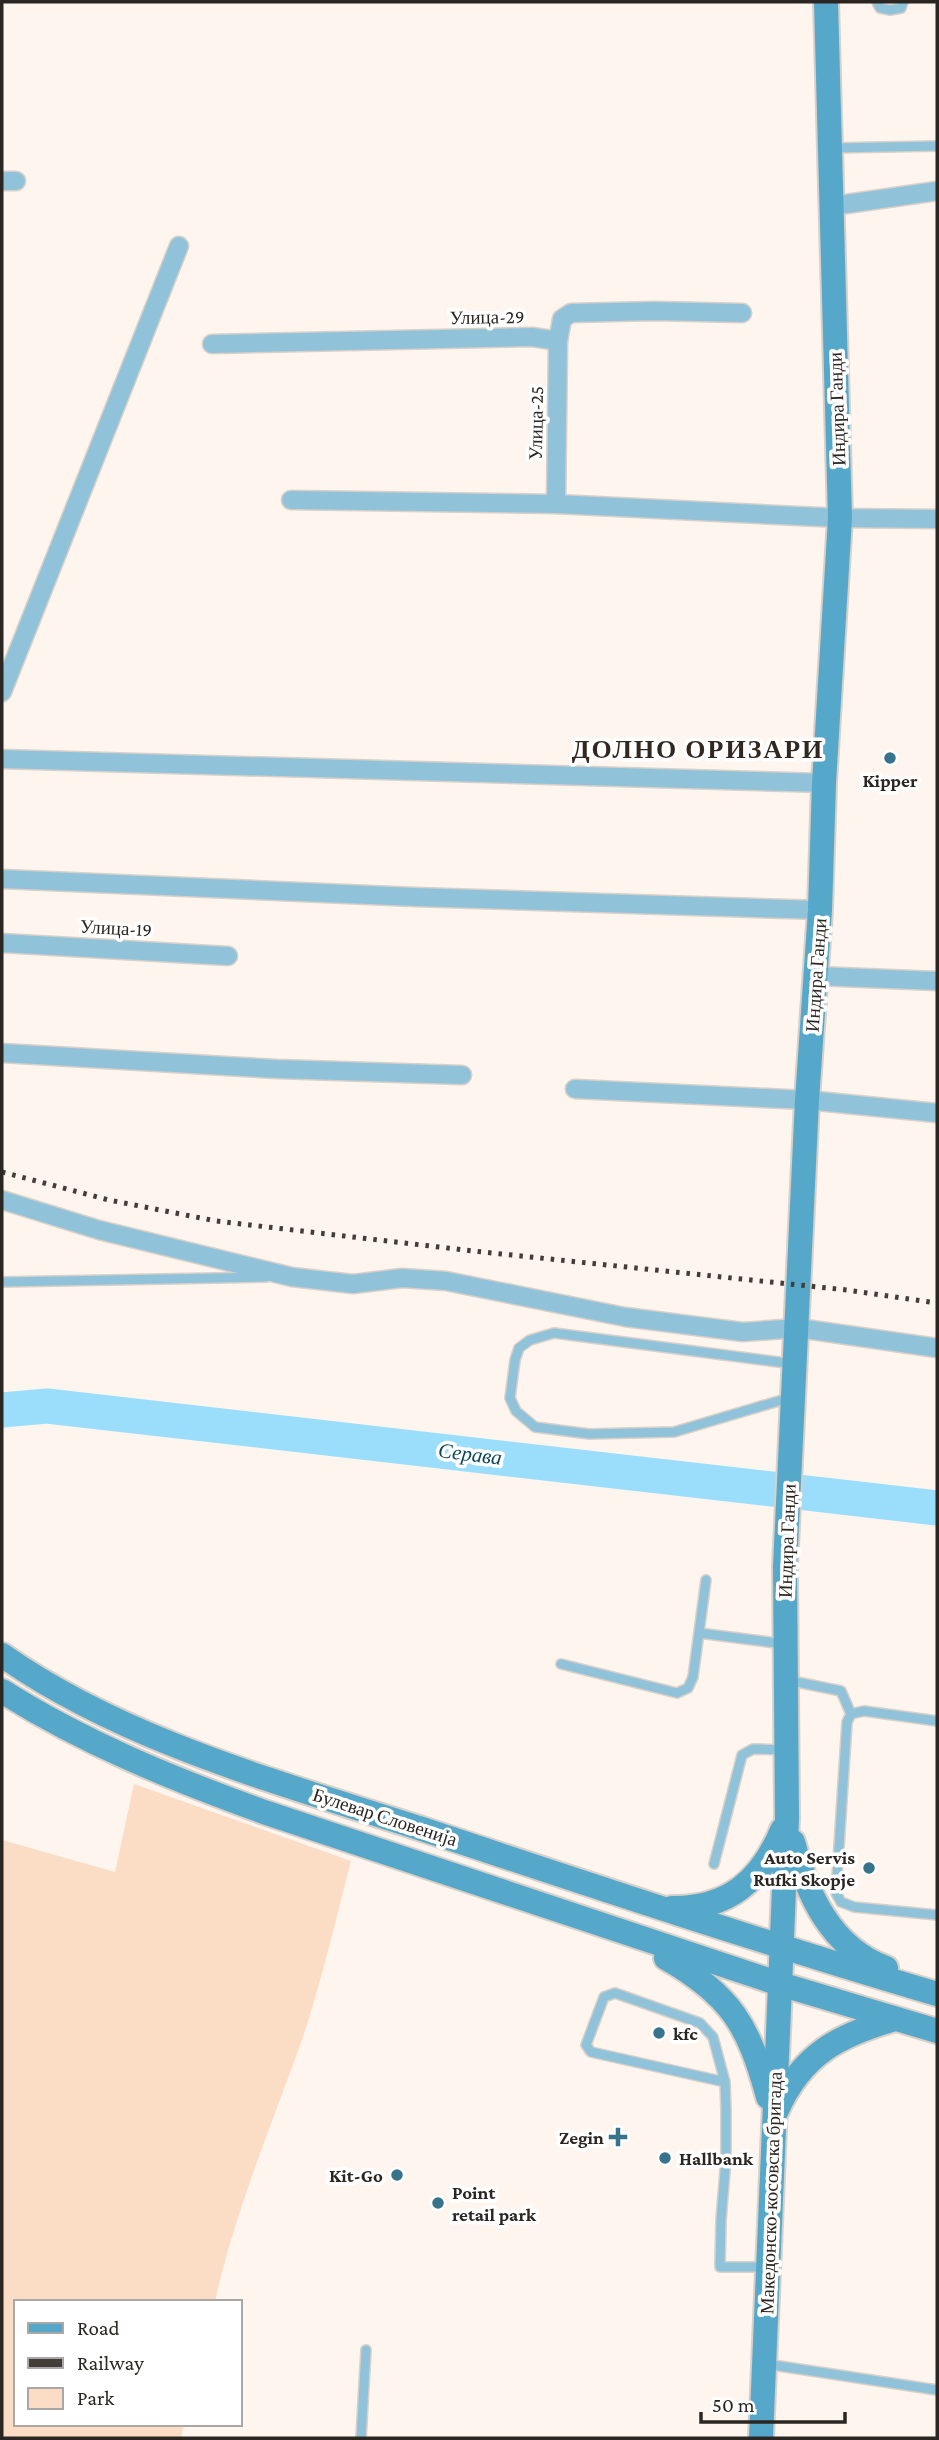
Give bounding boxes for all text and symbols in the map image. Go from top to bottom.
street label: Улица-29 [449,306,525,328]
street label: Индира Ганди [825,352,849,466]
street label: Улица-25 [525,386,547,460]
district label: ДОЛНО ОРИЗАРИ [572,735,824,764]
marker: Kipper [882,750,898,766]
place label: Kipper [862,770,918,791]
street label: Улица-19 [79,916,153,940]
street label: Индира Ганди [802,917,830,1033]
water label: Серава [437,1438,503,1470]
street label: Индира Ганди [775,1484,799,1598]
street label: Булевар Словенија [310,1784,460,1850]
place label: Auto Servis Rufki Skopje [753,1847,855,1891]
marker: Auto Servis Rufki Skopje [861,1860,877,1876]
place label: kfc [673,2023,698,2044]
marker: kfc [651,2025,667,2041]
street label: Македонско-косовска бригада [756,2071,786,2315]
place label: Zegin [559,2127,604,2148]
marker: Zegin [610,2129,626,2145]
place label: Hallbank [679,2148,754,2169]
marker: Hallbank [657,2150,673,2166]
place label: Kit-Go [329,2165,383,2186]
marker: Kit-Go [389,2167,405,2183]
place label: Point retail park [452,2182,537,2225]
marker: Point retail park [430,2195,446,2211]
legend [14,2300,242,2426]
text: Road [77,2316,120,2340]
text: Railway [77,2351,144,2375]
scale bar [701,2380,844,2424]
text: Park [77,2386,114,2410]
text: 50 m [712,2393,755,2417]

